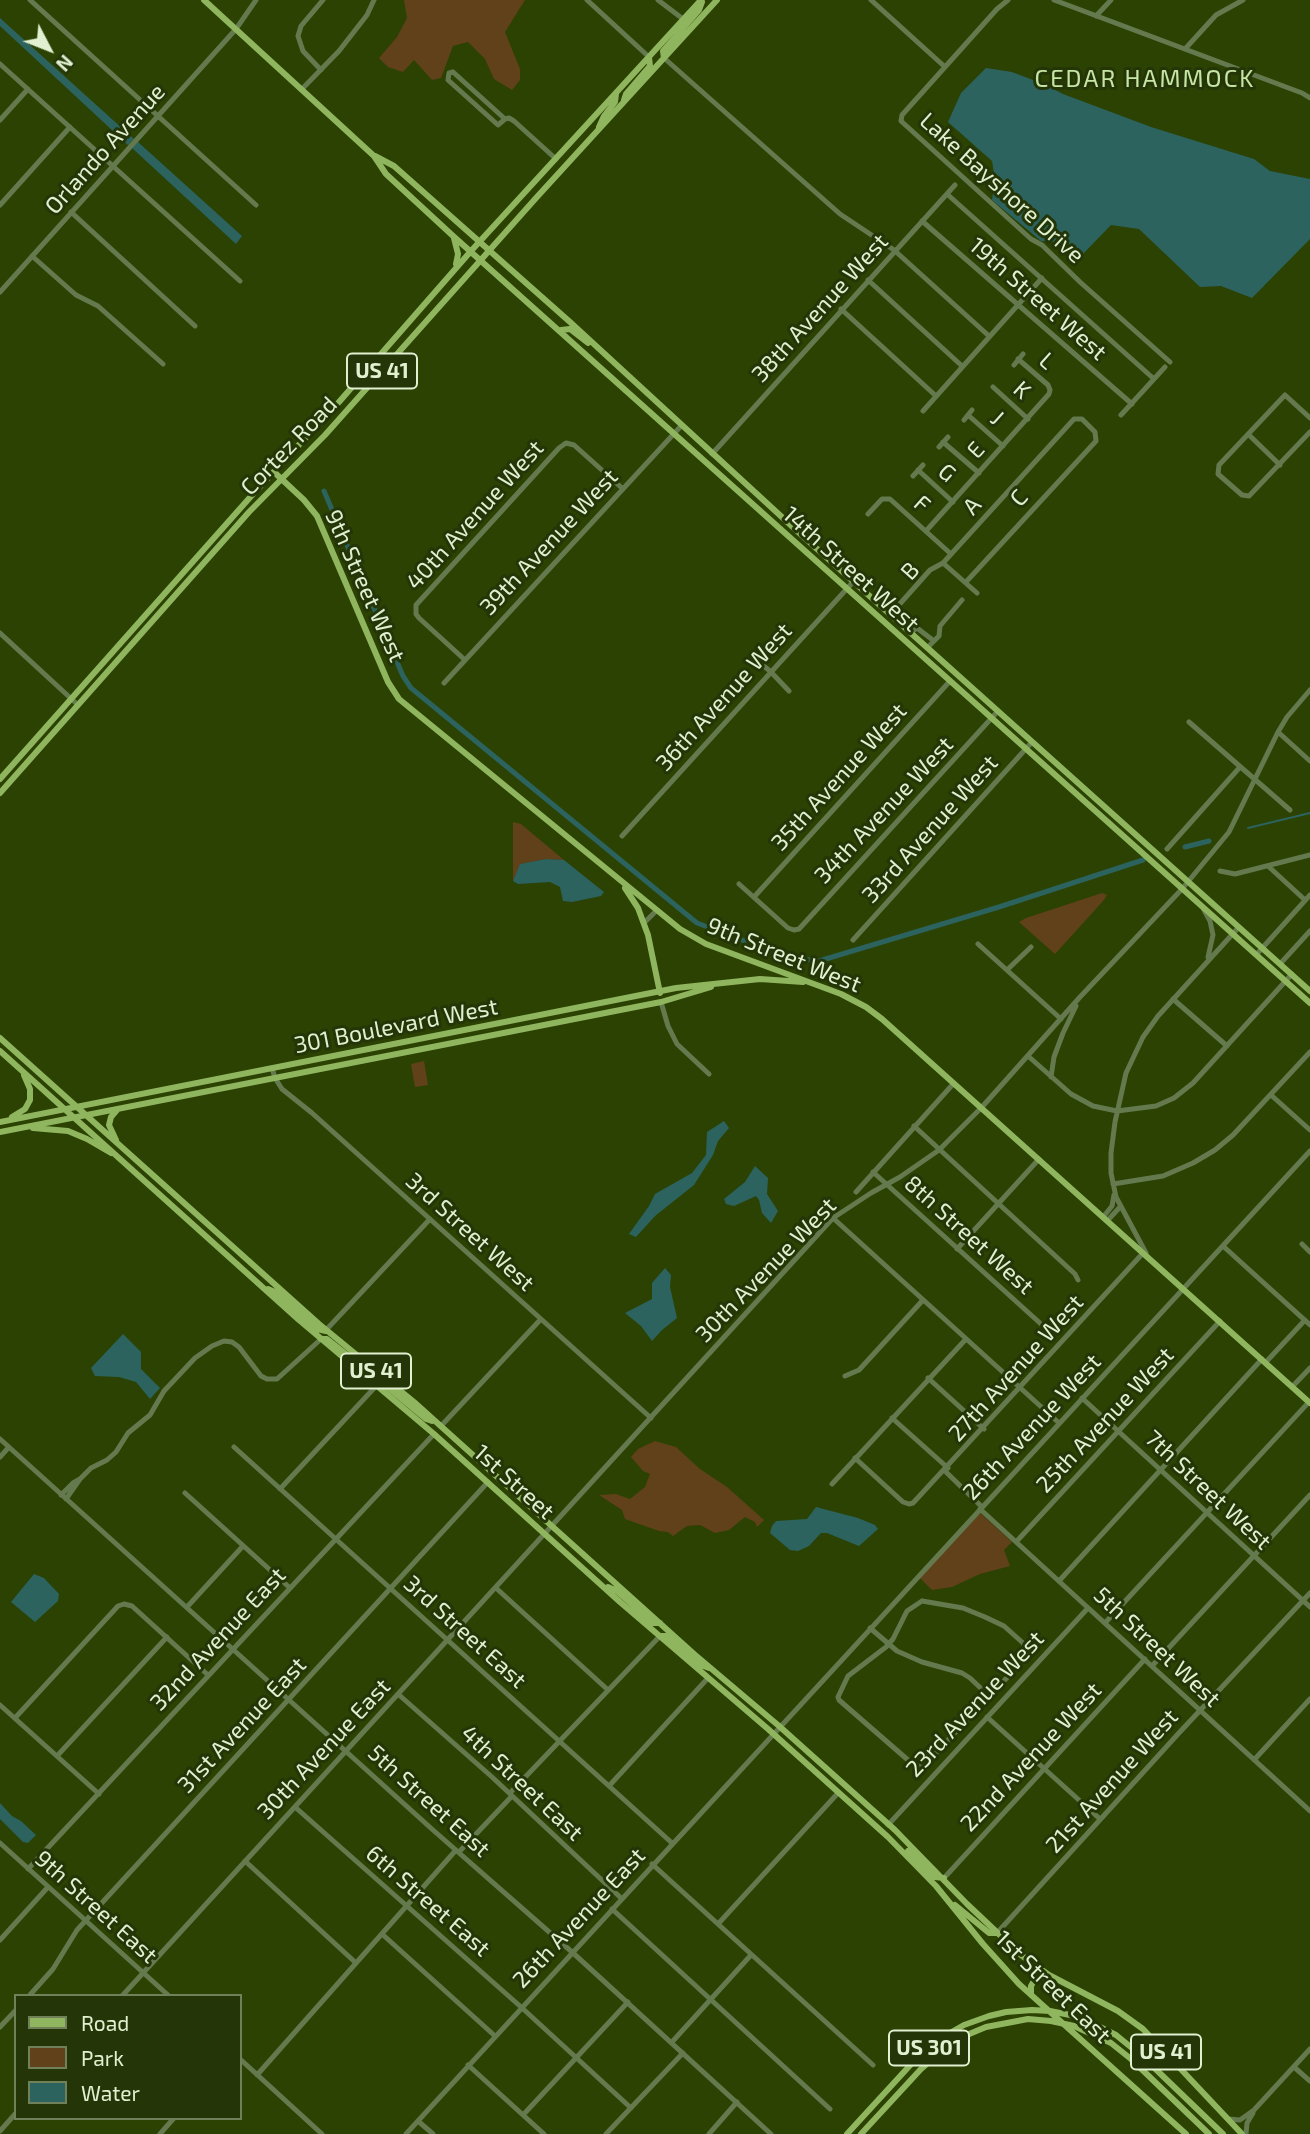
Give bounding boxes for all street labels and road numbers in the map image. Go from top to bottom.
street label: Orlando Avenue [39,78,171,220]
street label: Lake Bayshore Drive [914,107,1090,269]
street label: 38th Avenue West [746,228,894,388]
street label: 19th Street West [964,232,1112,366]
street label: L [1033,347,1061,375]
road number: US 41 [347,354,417,388]
street label: K [1008,375,1036,405]
street label: Cortez Road [235,391,343,501]
street label: J [985,405,1009,431]
street label: 40th Avenue West [401,435,549,595]
street label: E [961,436,991,464]
street label: G [932,458,962,488]
street label: 39th Avenue West [474,463,624,621]
street label: C [1004,484,1034,512]
street label: F [908,490,936,518]
street label: A [957,491,987,521]
street label: 14th Street West [777,501,925,637]
street label: 9th Street West [319,506,411,666]
street label: B [895,556,925,586]
street label: 36th Avenue West [650,617,798,777]
street label: 35th Avenue West [766,698,912,856]
street label: 34th Avenue West [809,731,959,889]
street label: 33rd Avenue West [856,749,1004,909]
street label: 9th Street West [703,912,865,998]
street label: 301 Boulevard West [292,993,500,1059]
street label: 3rd Street West [400,1167,540,1297]
street label: 8th Street West [899,1170,1039,1300]
street label: 30th Avenue West [690,1192,842,1348]
street label: 27th Avenue West [943,1289,1089,1447]
street label: 25th Avenue West [1030,1342,1180,1498]
street label: 26th Avenue West [957,1348,1107,1506]
road number: US 41 [341,1354,411,1388]
street label: 7th Street West [1139,1425,1277,1555]
street label: 1st Street [468,1439,560,1525]
street label: 32nd Avenue East [145,1562,291,1716]
street label: 3rd Street East [398,1570,532,1694]
street label: 5th Street West [1088,1581,1226,1713]
street label: 23rd Avenue West [900,1625,1050,1783]
street label: 31st Avenue East [172,1651,312,1799]
street label: 30th Avenue East [252,1673,396,1825]
street label: 22nd Avenue West [955,1677,1107,1837]
street label: 21st Avenue West [1040,1703,1184,1859]
street label: 4th Street East [455,1720,589,1846]
street label: 5th Street East [362,1739,496,1863]
street label: 6th Street East [360,1840,496,1962]
street label: 26th Avenue East [507,1842,651,1994]
street label: 9th Street East [29,1845,163,1969]
street label: 1st Street East [990,1925,1116,2049]
road number: US 301 [889,2030,969,2066]
road number: US 41 [1131,2035,1201,2070]

